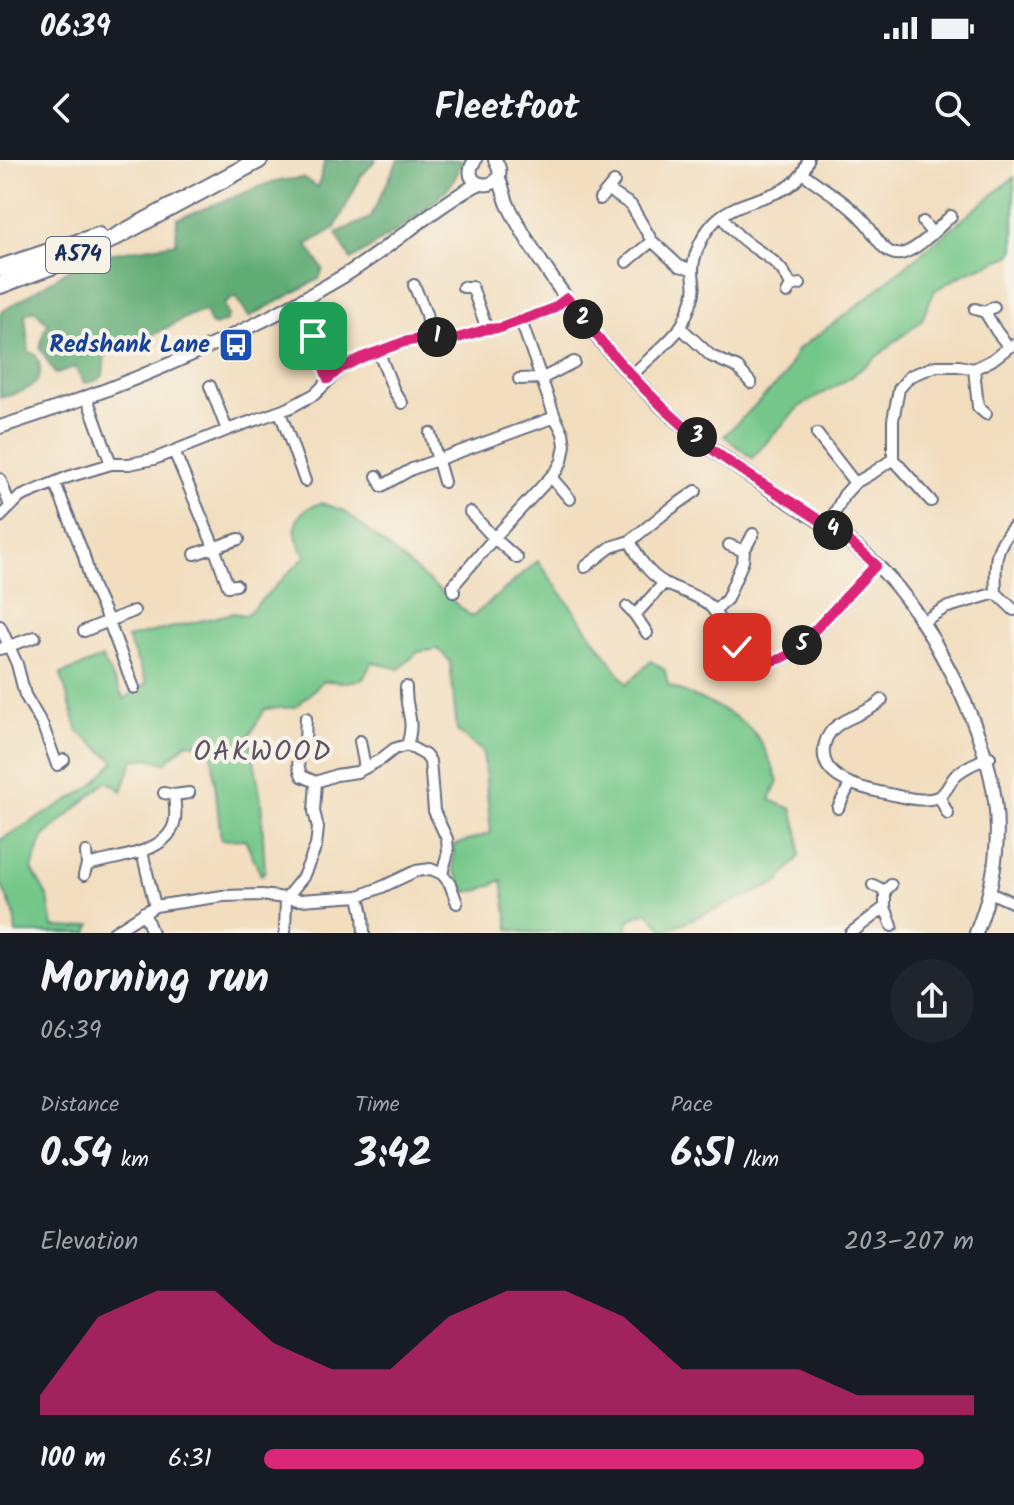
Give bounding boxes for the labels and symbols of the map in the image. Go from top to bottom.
road number: A574 [46,237,110,273]
pin: 2 [563,299,603,339]
pin [279,302,347,370]
pin: 1 [417,317,457,357]
place label: Redshank Lane [49,326,210,365]
bus stop icon: Redshank Lane [217,326,255,364]
pin: 3 [677,417,717,457]
pin: 4 [813,510,853,550]
pin [703,613,771,681]
pin: 5 [782,625,822,665]
district label: OAKWOOD [193,730,333,775]

